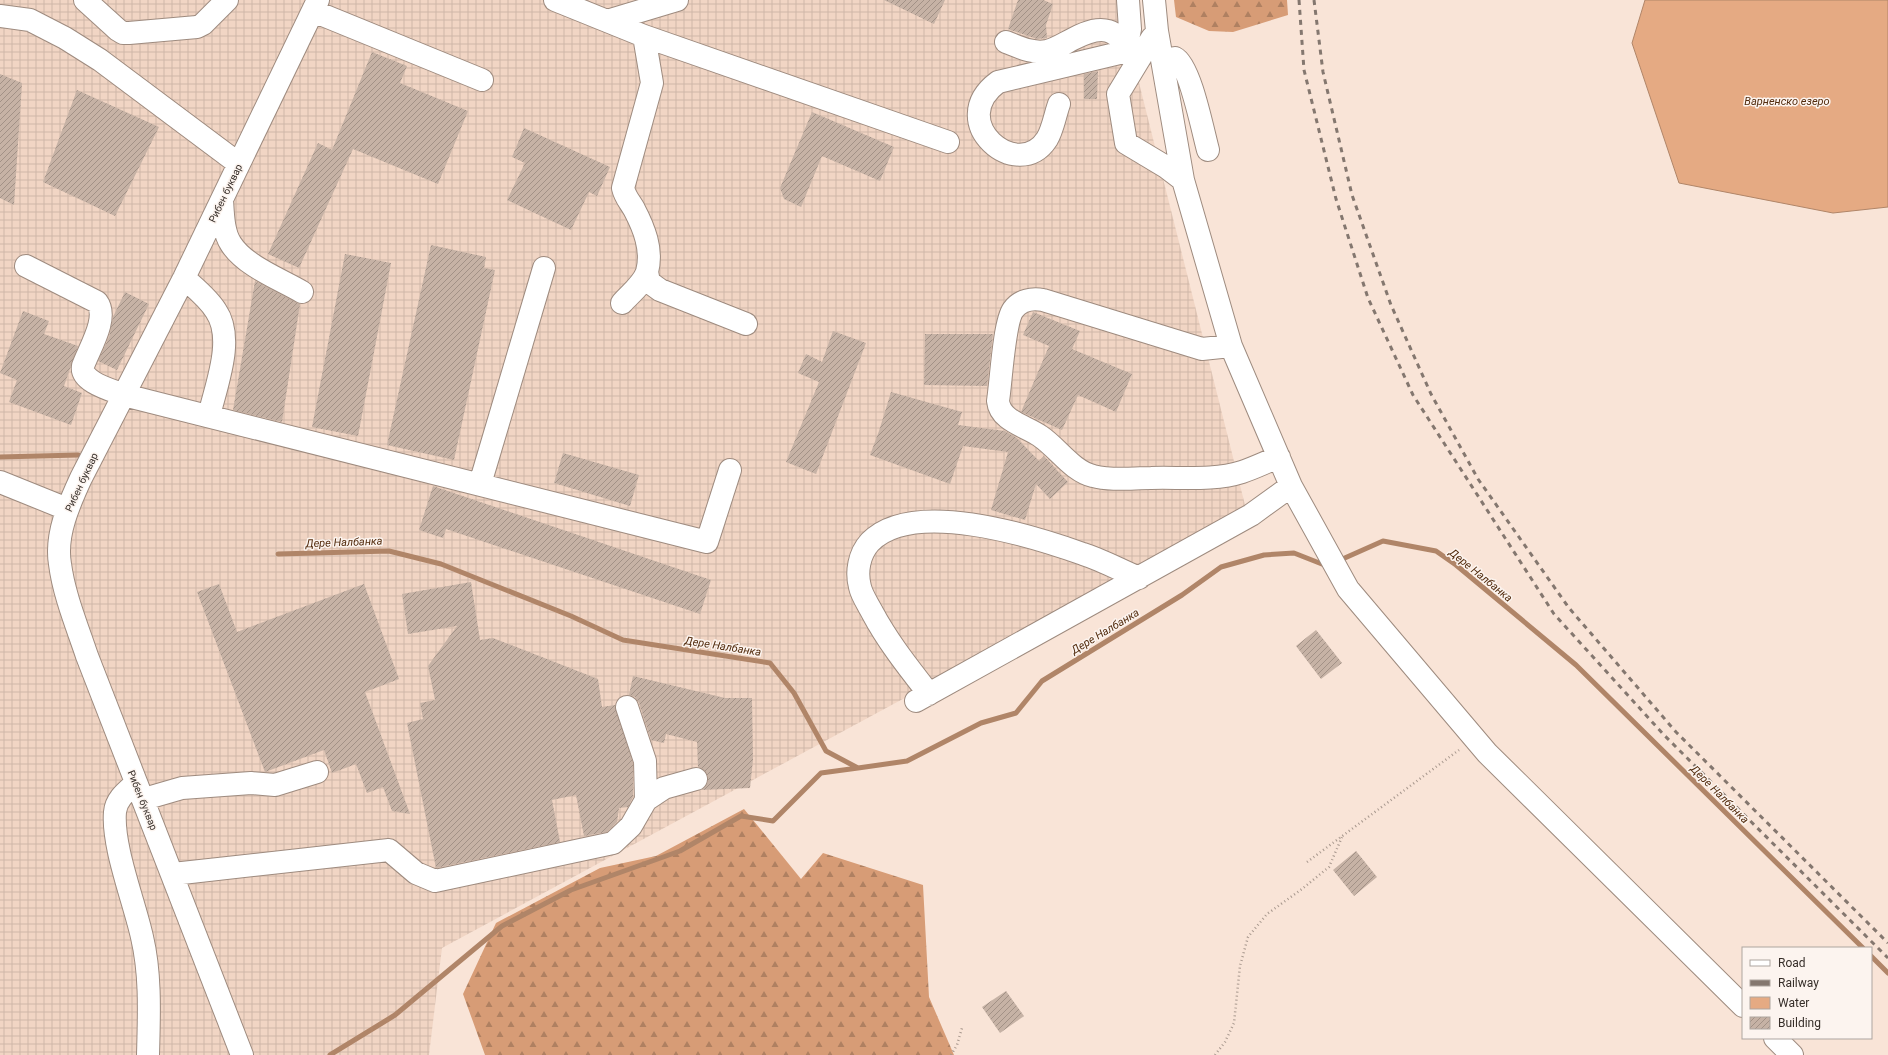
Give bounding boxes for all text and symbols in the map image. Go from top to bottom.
water label: Варненско езеро [1744,95,1830,108]
street label: Рибен буквар [207,162,245,224]
street label: Рибен буквар [63,451,100,513]
water label: Дере Налбанка [304,535,383,550]
water label: Дере Налбанка [1446,545,1515,605]
water label: Дере Налбанка [1068,606,1142,657]
water label: Дере Налбанка [683,634,762,659]
water label: Дере Налбанка [1687,762,1752,826]
street label: Рибен буквар [126,769,160,832]
legend [1742,947,1872,1039]
text: Road [1778,956,1806,970]
text: Railway [1778,976,1819,990]
text: Water [1778,996,1809,1010]
text: Building [1778,1016,1821,1030]

